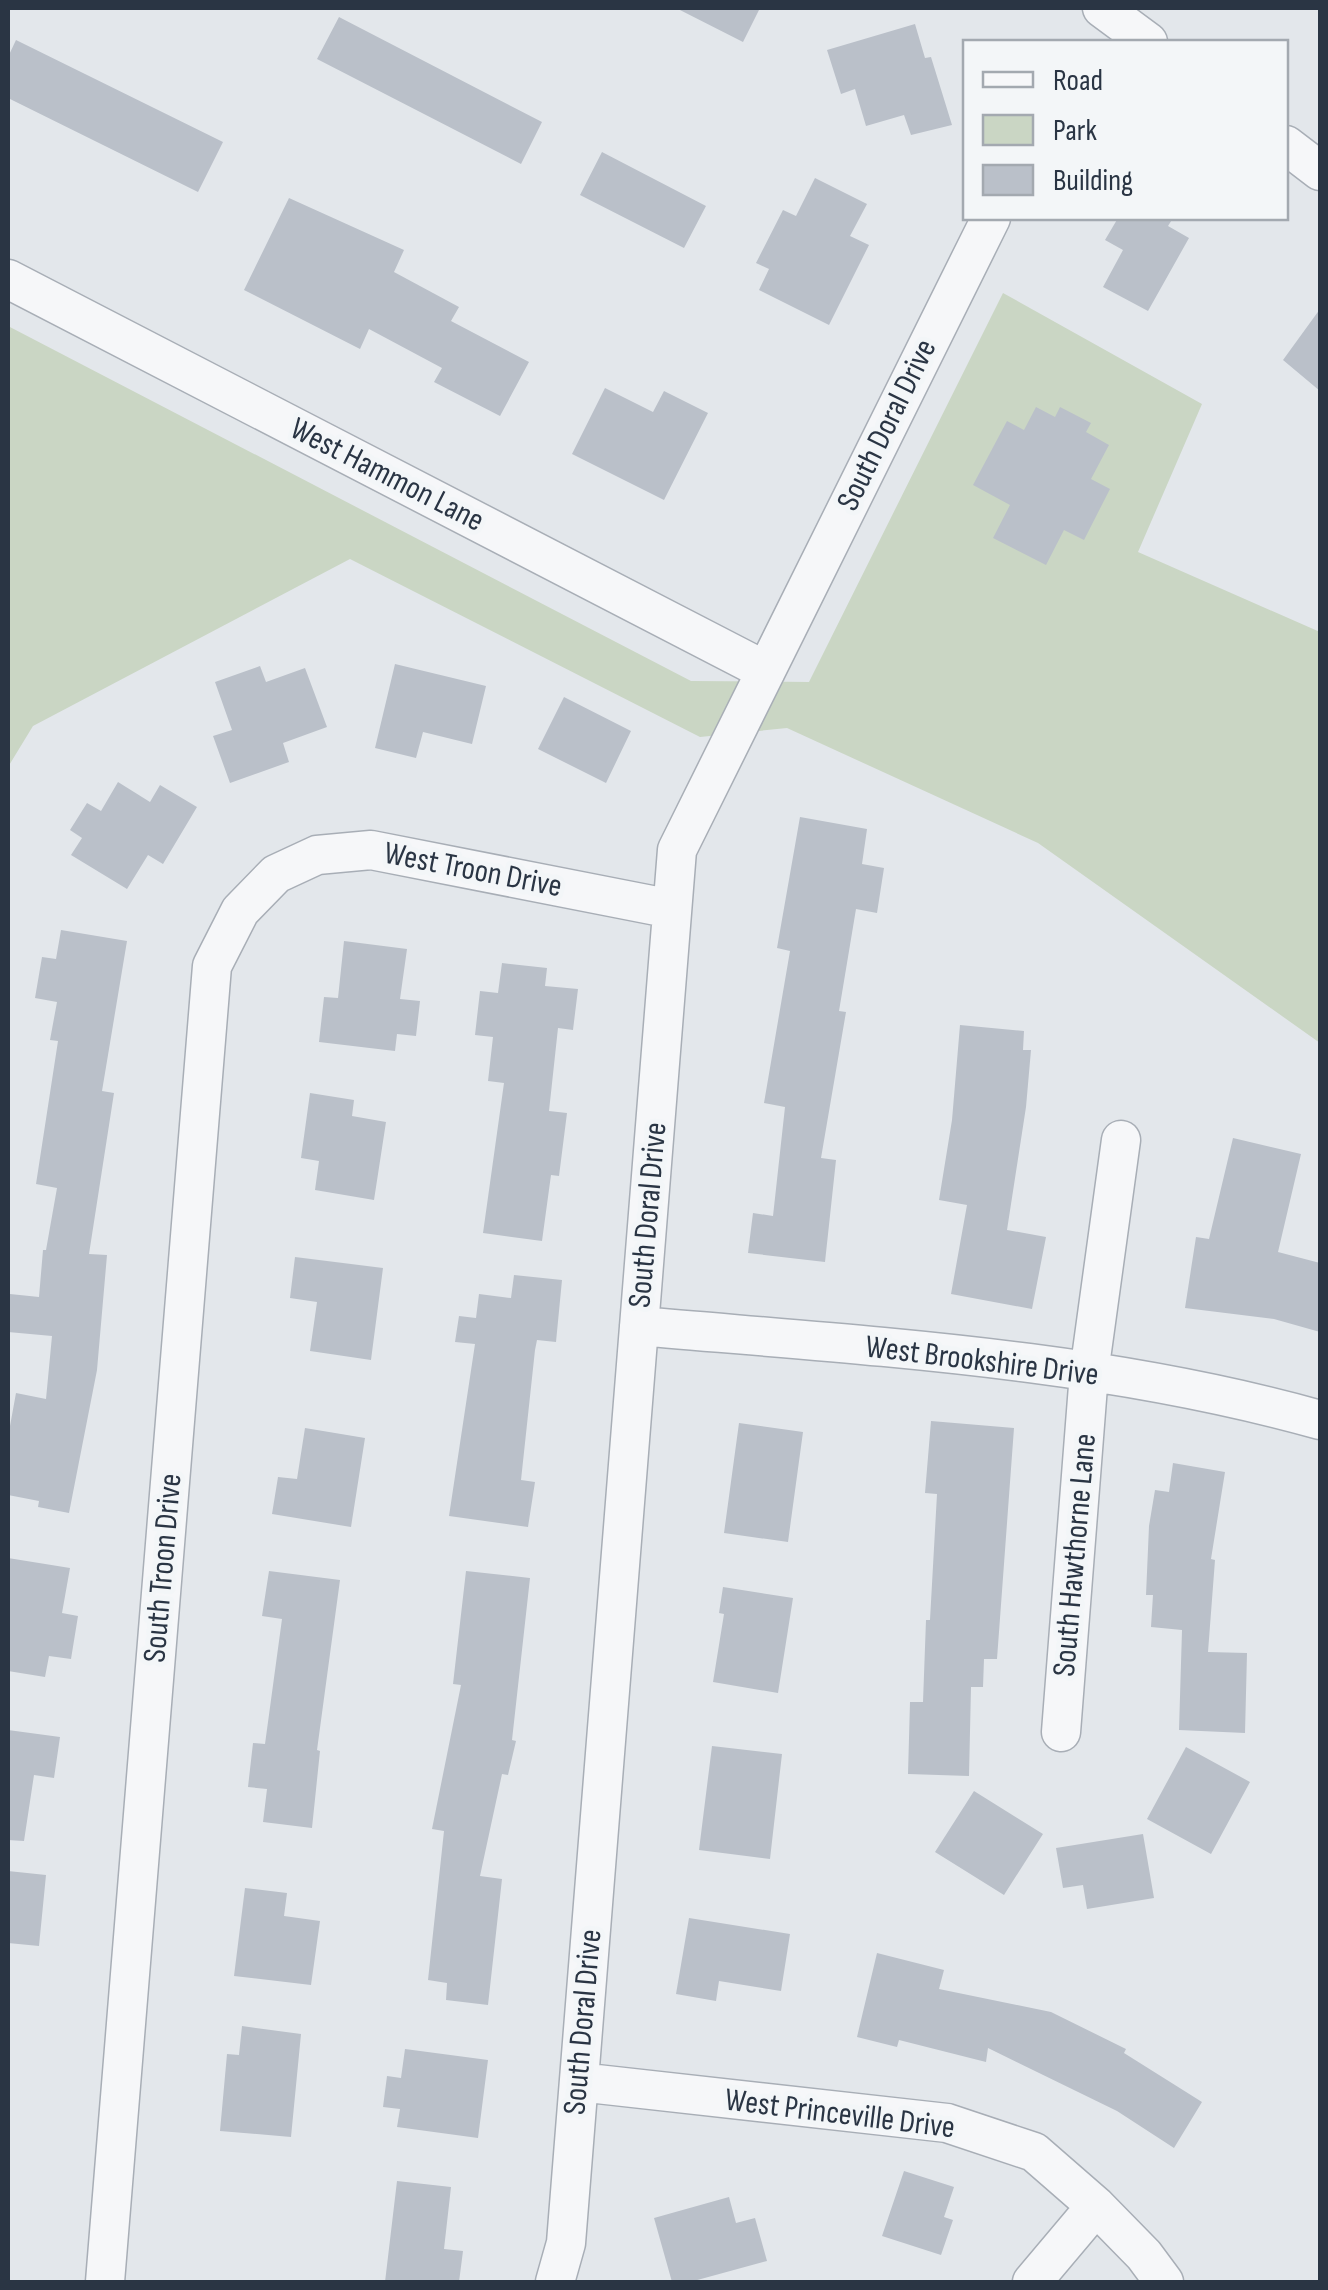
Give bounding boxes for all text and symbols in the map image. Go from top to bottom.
legend [963,40,1288,220]
text: Road [1053,63,1103,99]
text: Park [1053,113,1097,149]
text: Building [1053,163,1133,199]
street label: South Doral Drive [829,333,945,517]
street label: West Hammon Lane [284,410,490,540]
street label: West Troon Drive [381,834,565,906]
street label: South Doral Drive [620,1121,676,1309]
street label: West Brookshire Drive [863,1327,1101,1395]
street label: South Hawthorne Lane [1045,1432,1105,1678]
street label: South Troon Drive [135,1472,191,1664]
street label: South Doral Drive [555,1928,611,2116]
street label: West Princeville Drive [723,2081,957,2147]

